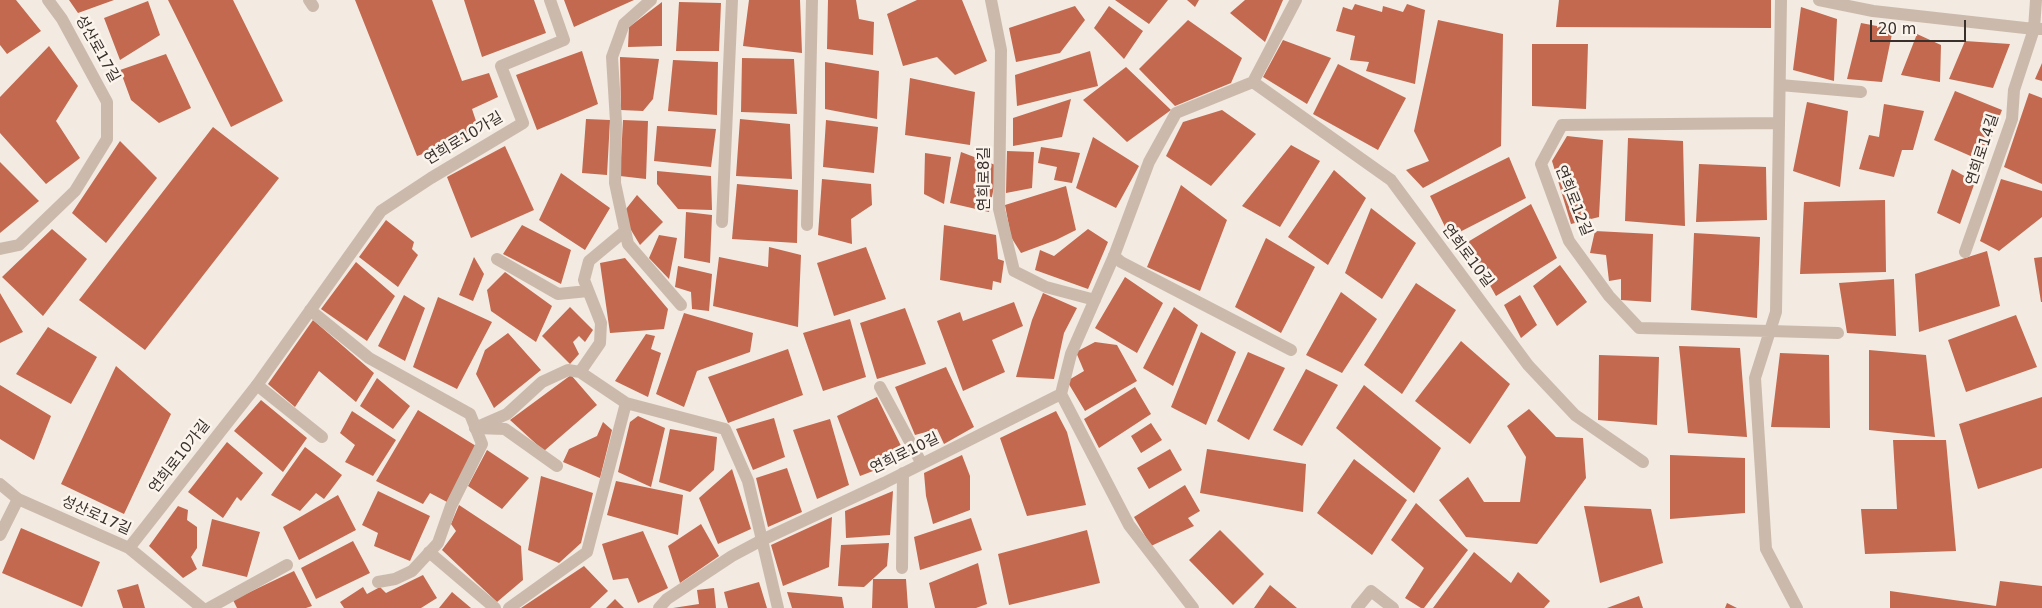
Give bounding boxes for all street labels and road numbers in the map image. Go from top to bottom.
street label: 성산로17길 [71,12,123,86]
street label: 연희로10가길 [422,109,506,169]
street label: 연희로14길 [1963,112,2003,188]
street label: 연희로8길 [976,147,994,211]
street label: 연희로12길 [1551,163,1595,239]
street label: 연희로10길 [1437,221,1497,291]
street label: 연희로10가길 [146,417,214,497]
street label: 연희로10길 [868,430,942,478]
street label: 성산로17길 [58,493,134,539]

